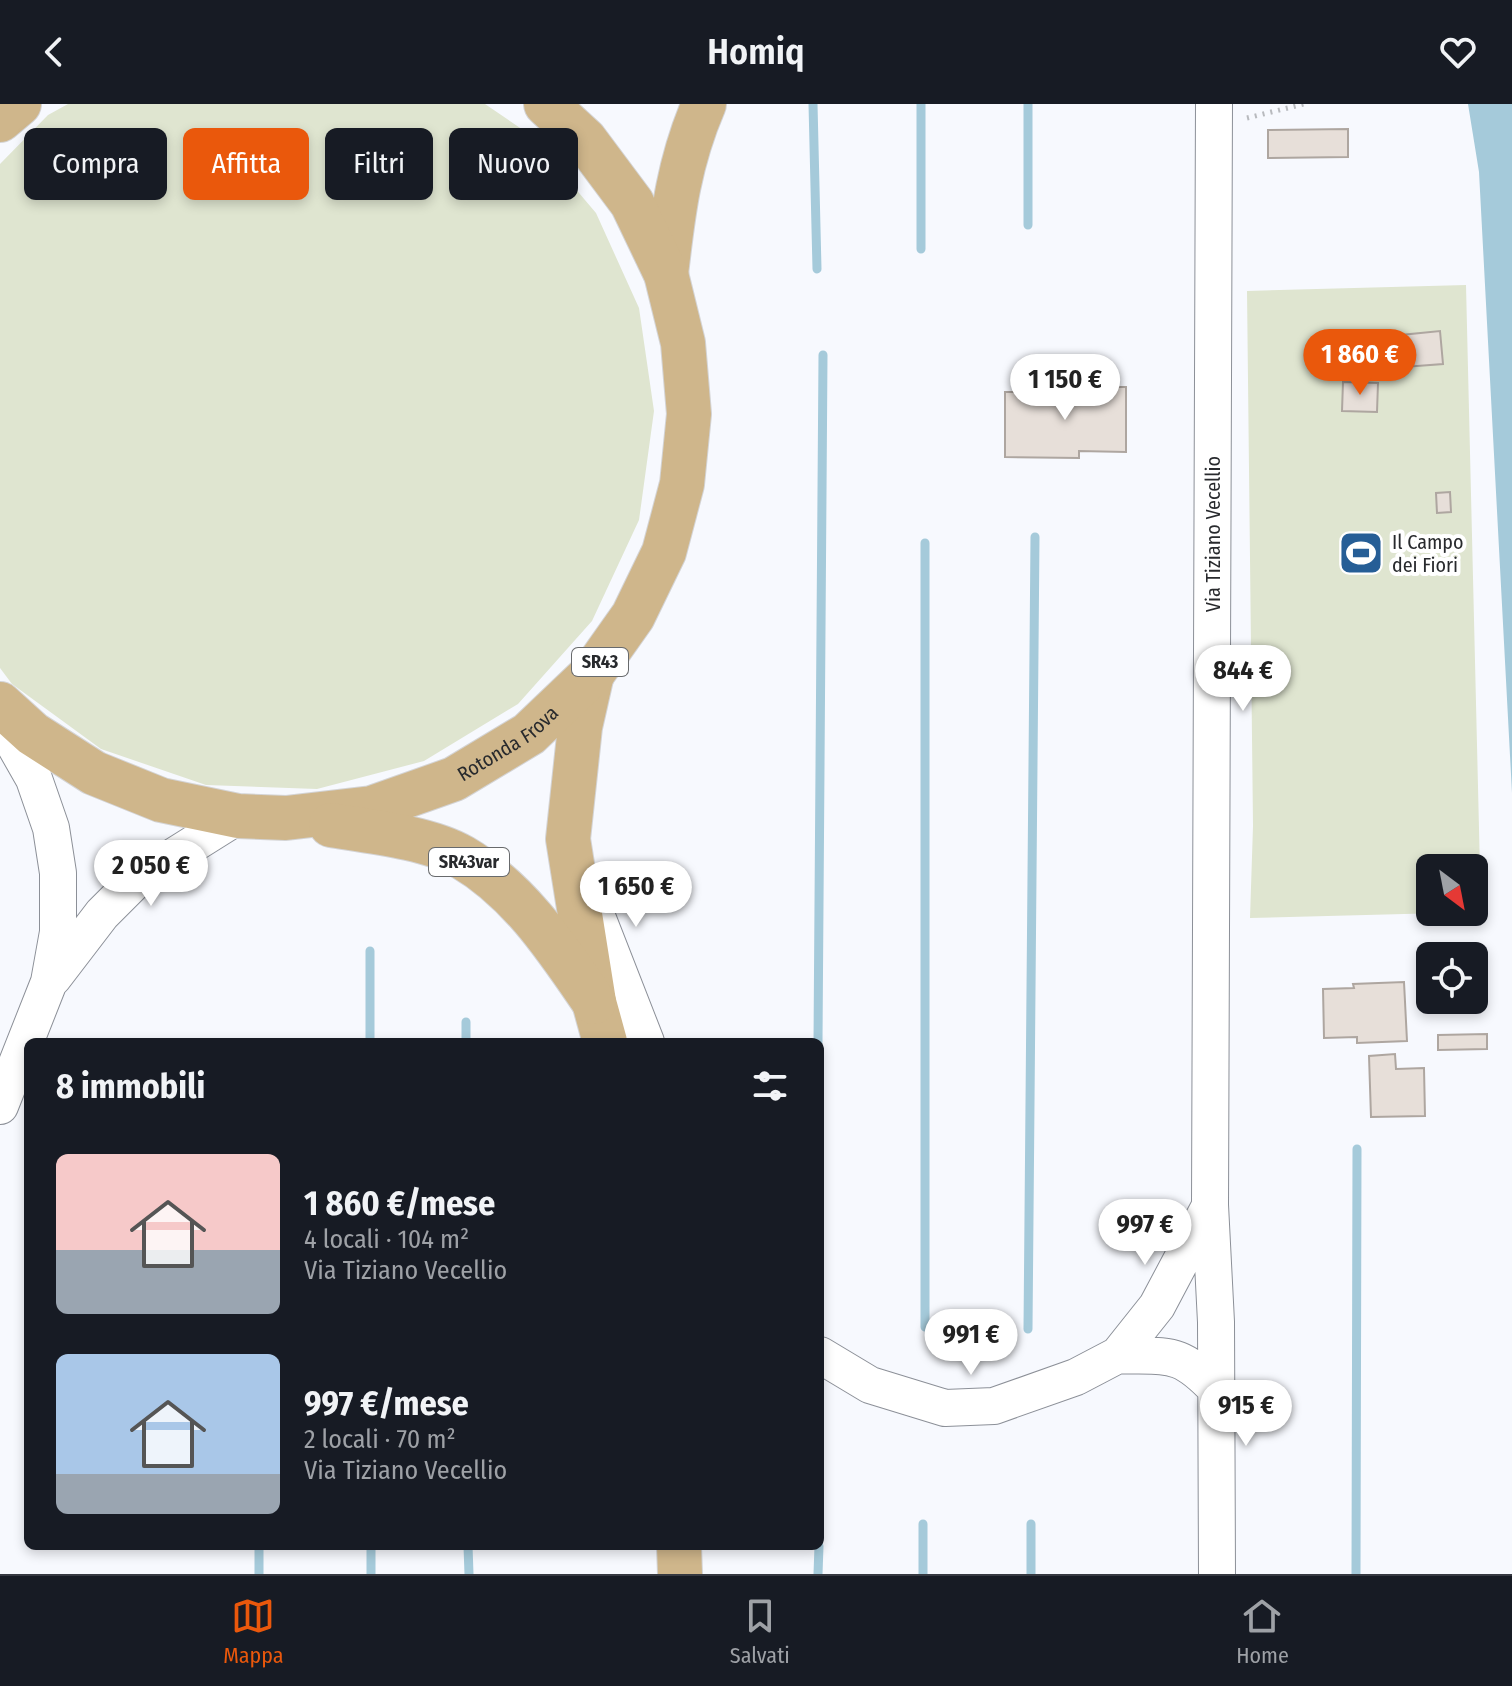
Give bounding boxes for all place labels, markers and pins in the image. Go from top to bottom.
pin: 1 860 € [1286,329,1434,397]
pin: 1 150 € [991,354,1139,422]
sports icon: Il Campo dei Fiori [1337,529,1385,577]
place label: Il Campo dei Fiori [1392,530,1464,577]
pin: 844 € [1187,645,1299,713]
pin: 2 050 € [77,840,225,908]
pin: 1 650 € [562,861,710,929]
pin: 997 € [1089,1199,1201,1267]
pin: 991 € [915,1309,1027,1377]
pin: 915 € [1190,1380,1302,1448]

